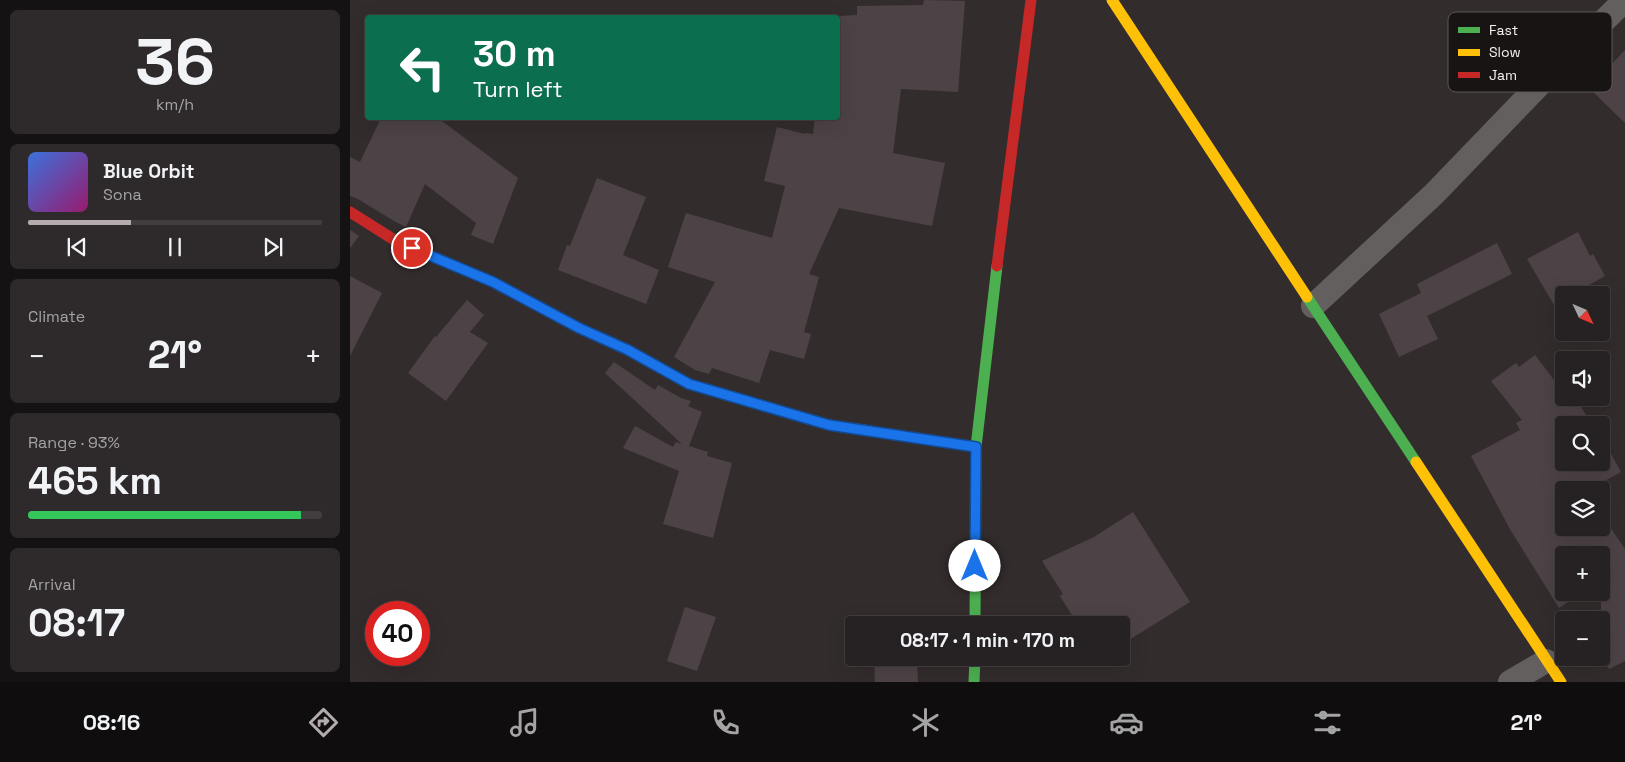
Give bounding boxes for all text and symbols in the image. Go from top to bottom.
legend [1448,12,1612,92]
text: 36 [135,20,215,103]
text: Fast [1489,21,1518,39]
text: 30 m [473,32,556,76]
icon: left [390,35,455,100]
text: Slow [1489,43,1521,61]
text: Jam [1489,66,1517,84]
text: Turn left [473,75,563,103]
text: km/h [156,94,194,115]
text: Blue Orbit [103,159,194,184]
text: Sona [103,184,142,205]
pin [391,227,433,269]
icon: previous [63,233,91,261]
icon: pause [161,233,189,261]
icon: next [259,233,287,261]
icon: arrive [398,234,426,262]
north arrow [1555,286,1610,341]
map controls [1555,286,1610,666]
text: Climate [28,306,85,327]
text: 21° [148,331,202,379]
text: − [28,338,45,374]
text: + [305,338,322,374]
button: sound [1555,351,1610,406]
button: search [1555,416,1610,471]
text: Range · 93% [28,432,120,453]
text: 465 km [28,457,162,505]
button: layers [1555,481,1610,536]
position arrow [948,539,1000,591]
button: + [1555,546,1610,601]
text: Arrival [28,574,76,595]
text: 08:17 [28,599,125,647]
speed limit sign: 40 [365,601,430,666]
button: − [1555,611,1610,666]
text: 08:17 · 1 min · 170 m [900,628,1075,653]
icon: directions [306,705,341,740]
icon: music [507,705,542,740]
icon: phone [708,705,743,740]
icon: climate [908,705,943,740]
icon: car [1109,705,1144,740]
icon: filters [1310,705,1345,740]
text: 08:16 [83,708,140,736]
text: 21° [1510,708,1542,736]

